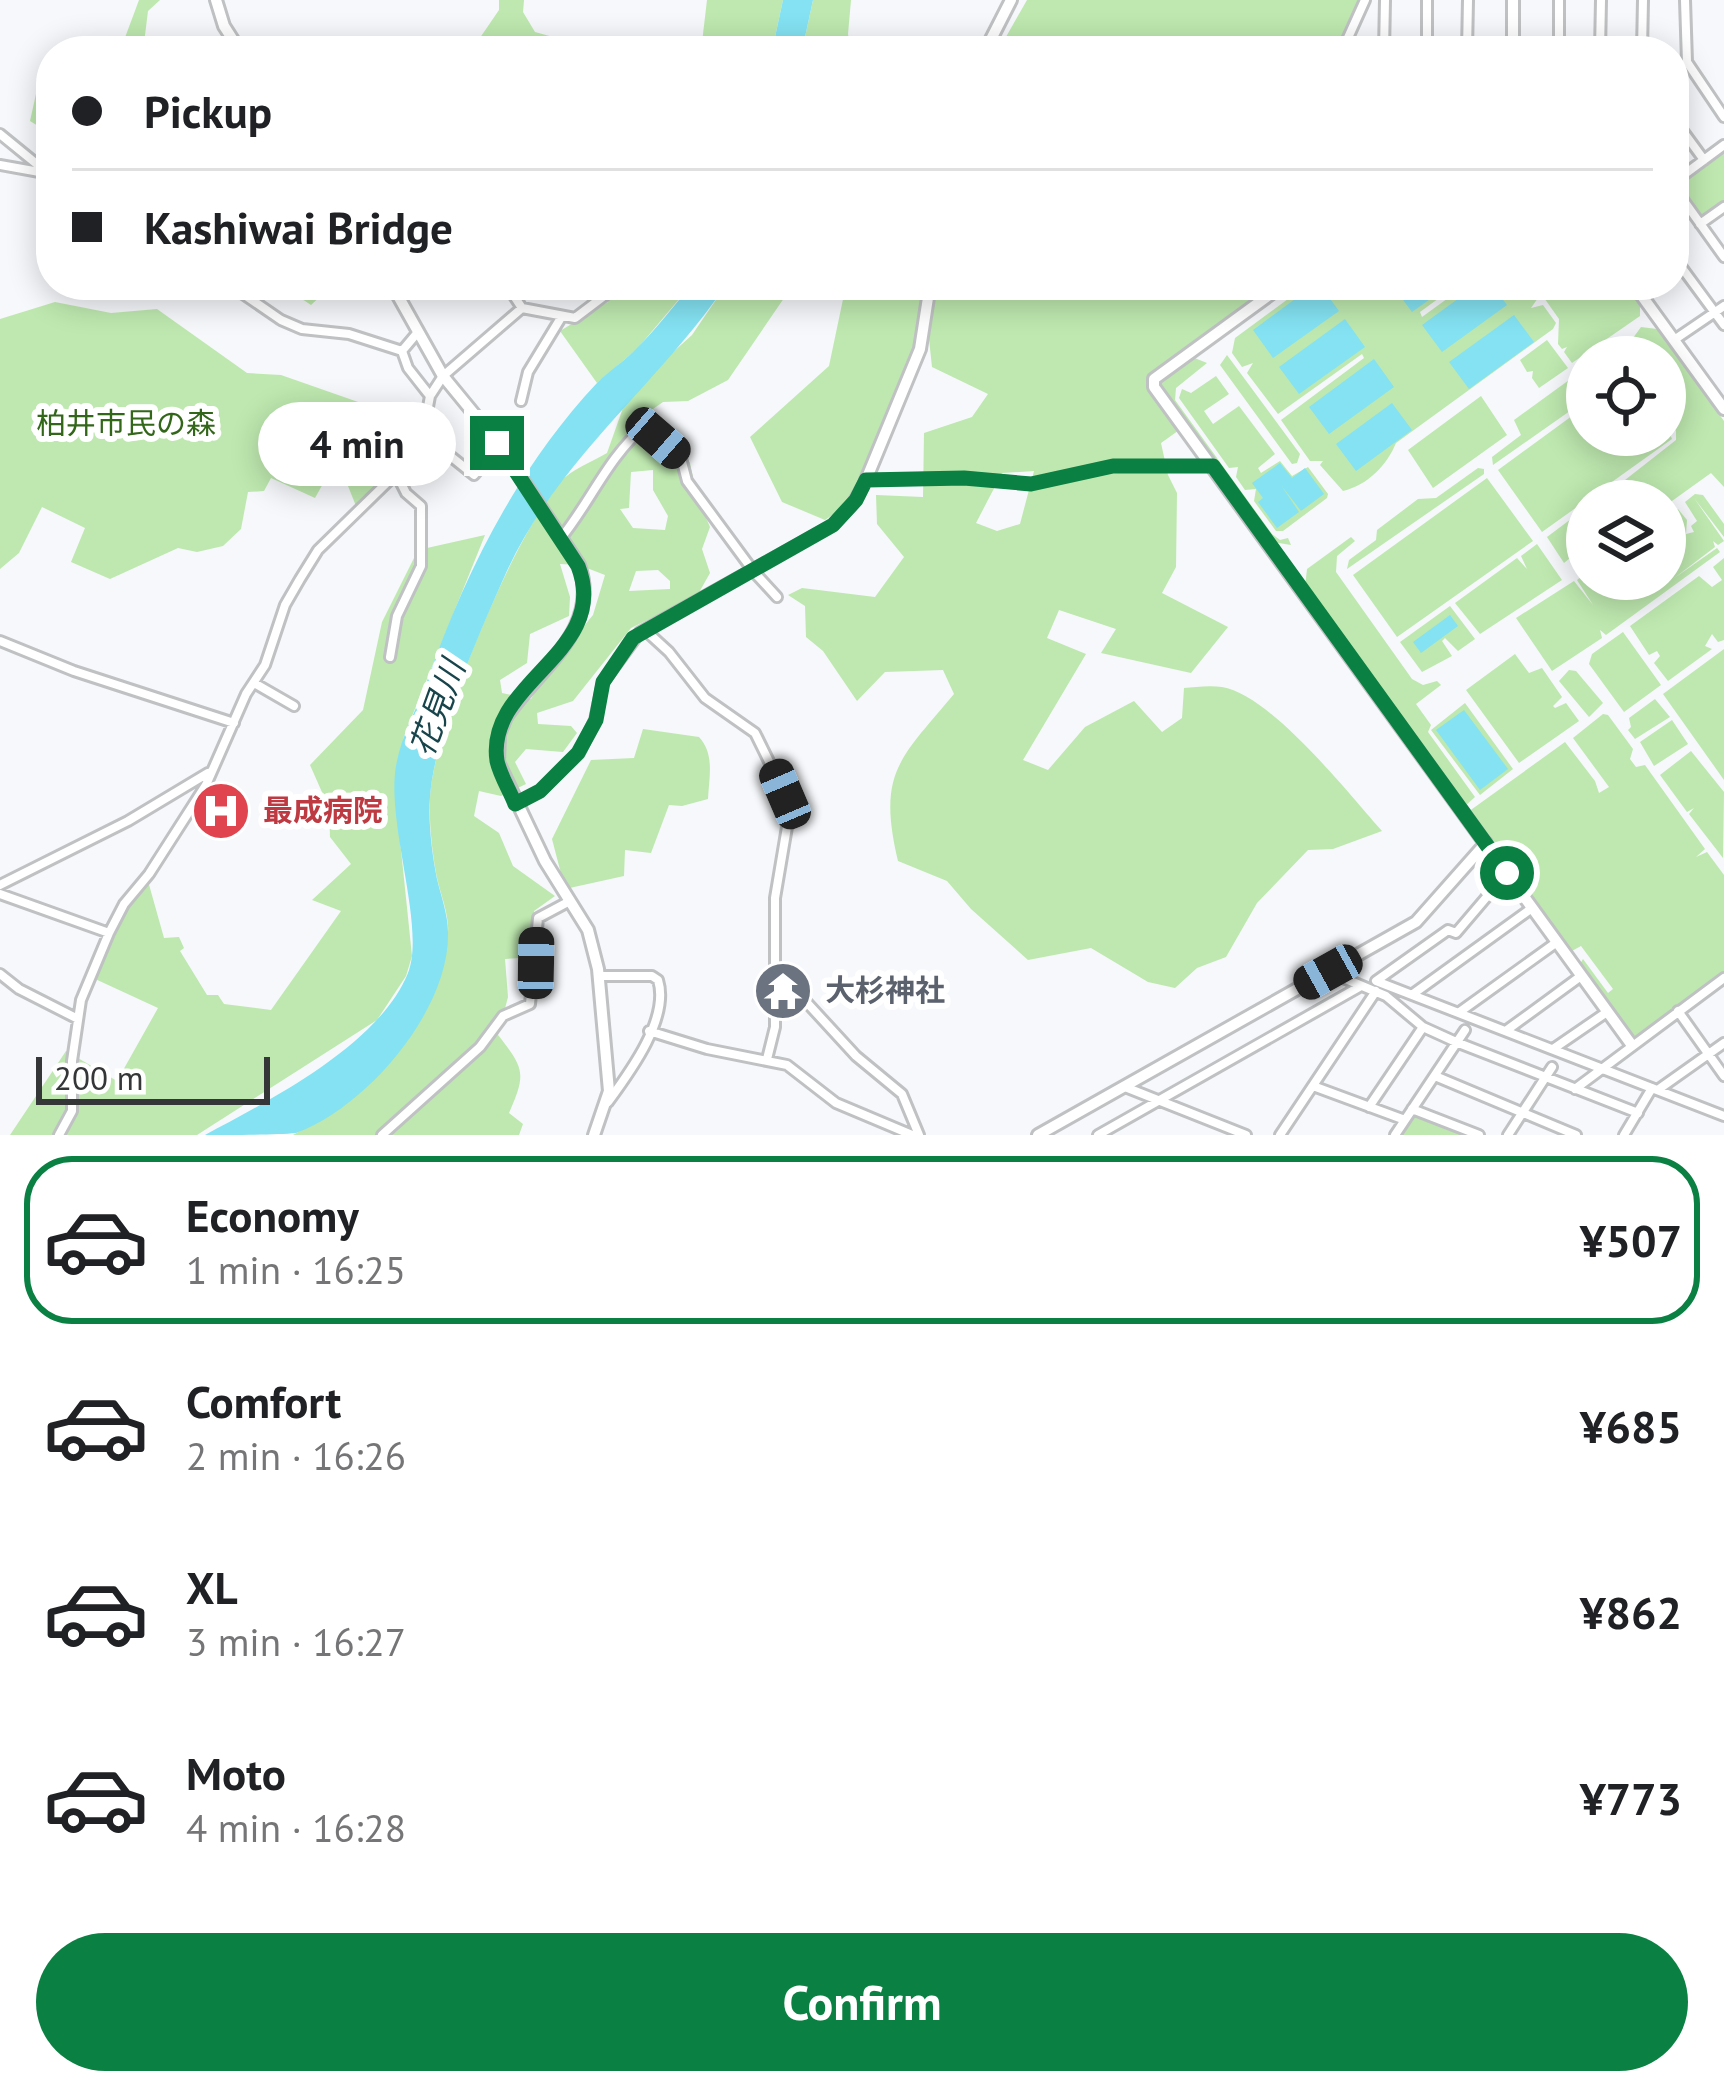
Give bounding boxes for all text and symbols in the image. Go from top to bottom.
text: Pickup [144,82,272,140]
text: Kashiwai Bridge [144,198,453,256]
map controls [1566,336,1686,600]
button: locate [1566,336,1686,456]
callout: 4 min [257,401,455,485]
car [619,401,697,475]
park label: 柏井市民の森 [36,403,216,442]
route end [470,416,524,470]
text: 4 min [309,418,405,469]
button: layers [1566,480,1686,600]
water label: 花見川 [399,651,475,762]
car [754,754,816,834]
hospital icon: 最成病院 [190,780,252,842]
place label: 最成病院 [263,790,383,829]
route start [1480,846,1534,900]
car [517,927,555,999]
car [1288,939,1368,1005]
temple icon: 大杉神社 [752,960,814,1022]
place label: 大杉神社 [825,970,945,1009]
scale bar [36,1051,270,1104]
text: 200 m [54,1056,144,1099]
icon: car [42,1186,150,1294]
text: Economy [186,1186,359,1244]
text: ¥507 [1580,1211,1682,1269]
text: 1 min · 16:25 [186,1244,406,1295]
icon: car [42,1372,150,1480]
text: Comfort [186,1372,341,1430]
text: ¥685 [1580,1397,1682,1455]
text: 2 min · 16:26 [186,1430,406,1481]
icon: car [42,1558,150,1666]
text: XL [186,1558,238,1616]
text: ¥862 [1580,1583,1682,1641]
text: 3 min · 16:27 [186,1616,406,1667]
icon: car [42,1744,150,1852]
text: Moto [186,1744,286,1802]
text: ¥773 [1580,1769,1682,1827]
text: 4 min · 16:28 [186,1802,406,1853]
button: Confirm [36,1933,1688,2071]

